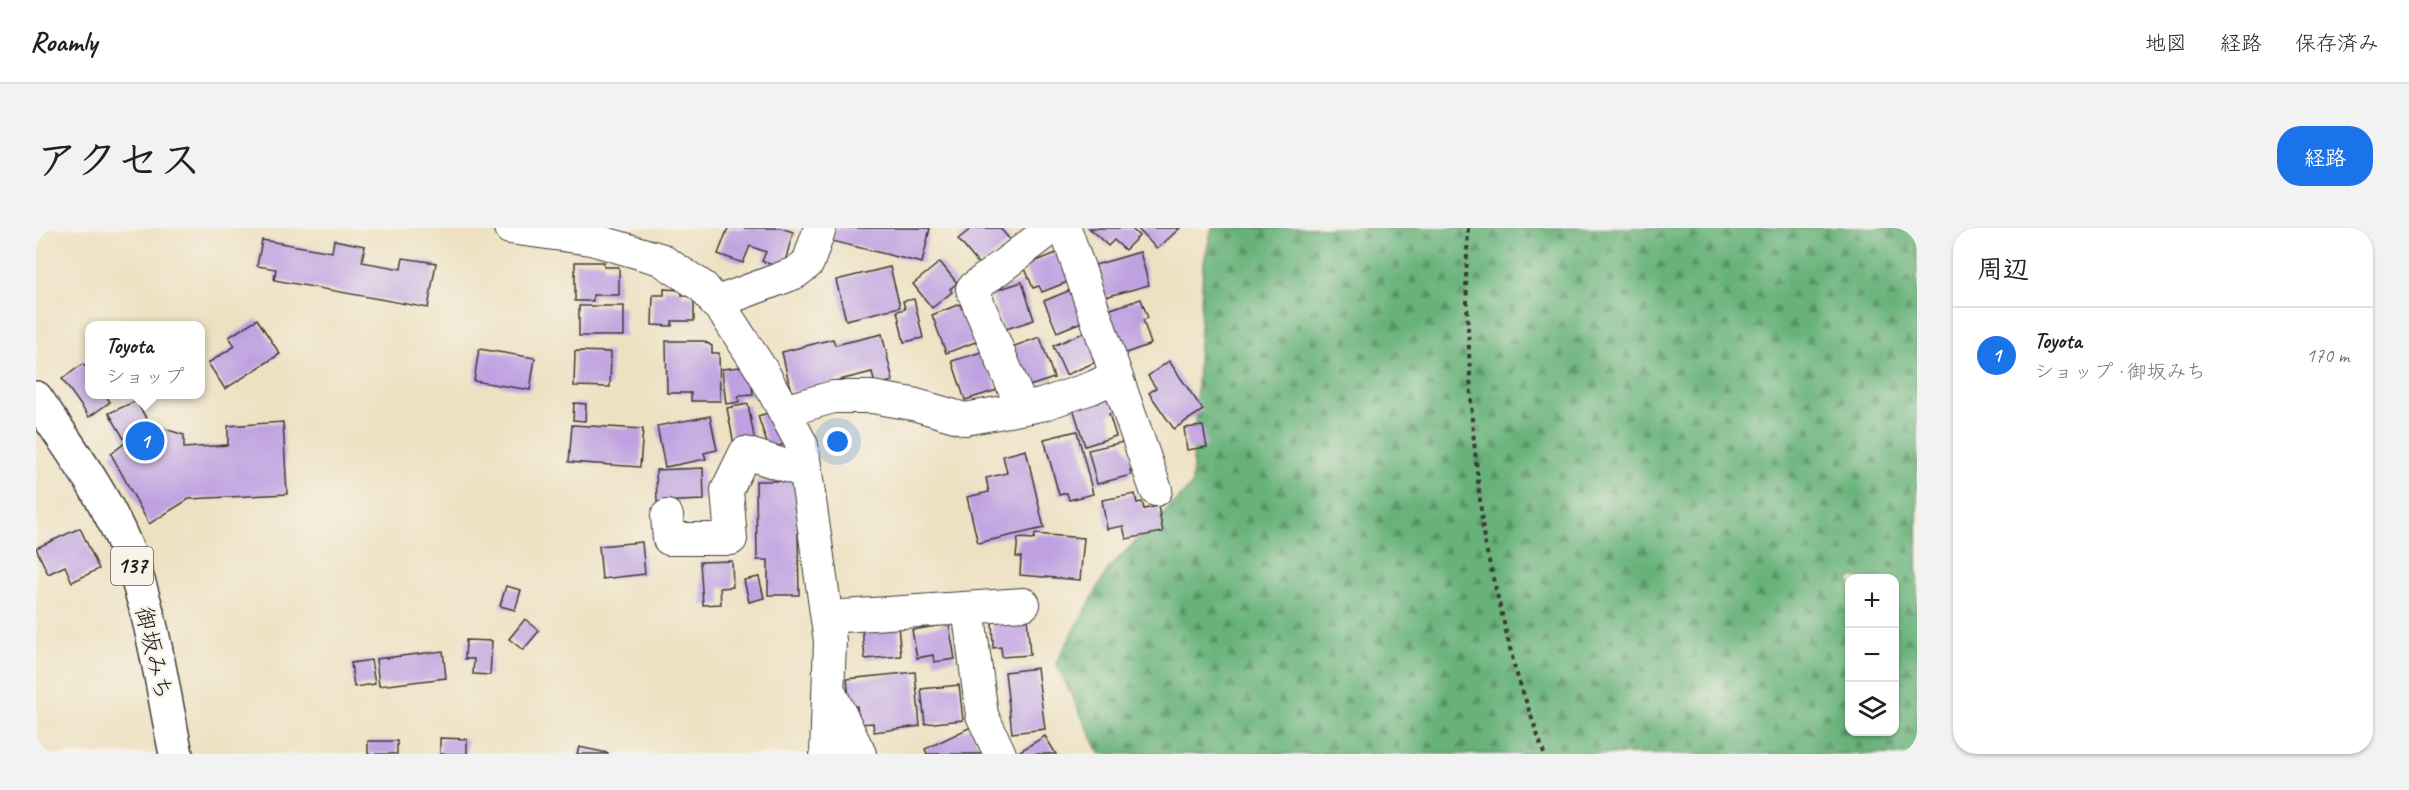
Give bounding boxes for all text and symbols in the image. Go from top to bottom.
text: Roamly [30,24,97,59]
text: 地図 [2145,30,2187,56]
text: 経路 [2220,30,2262,56]
text: 保存済み [2295,30,2379,56]
button: 経路 [2277,126,2373,186]
text: アクセス [36,134,201,187]
text: 周辺 [1977,253,2029,286]
popup [85,321,205,399]
text: Toyota [2034,327,2082,355]
text: Toyota [105,332,153,360]
text: 1 [1992,343,2001,368]
text: 170 m [2306,343,2349,368]
text: ショップ · 御坂みち [2034,359,2206,384]
text: ショップ [105,364,185,389]
pin: 1 [126,418,164,464]
your location [823,427,852,456]
road number: 137 [111,547,153,585]
map controls [1845,574,1899,736]
button: + [1845,574,1899,628]
street label: 御坂みち [129,603,179,703]
button: − [1845,628,1899,682]
button: layers [1845,682,1899,736]

